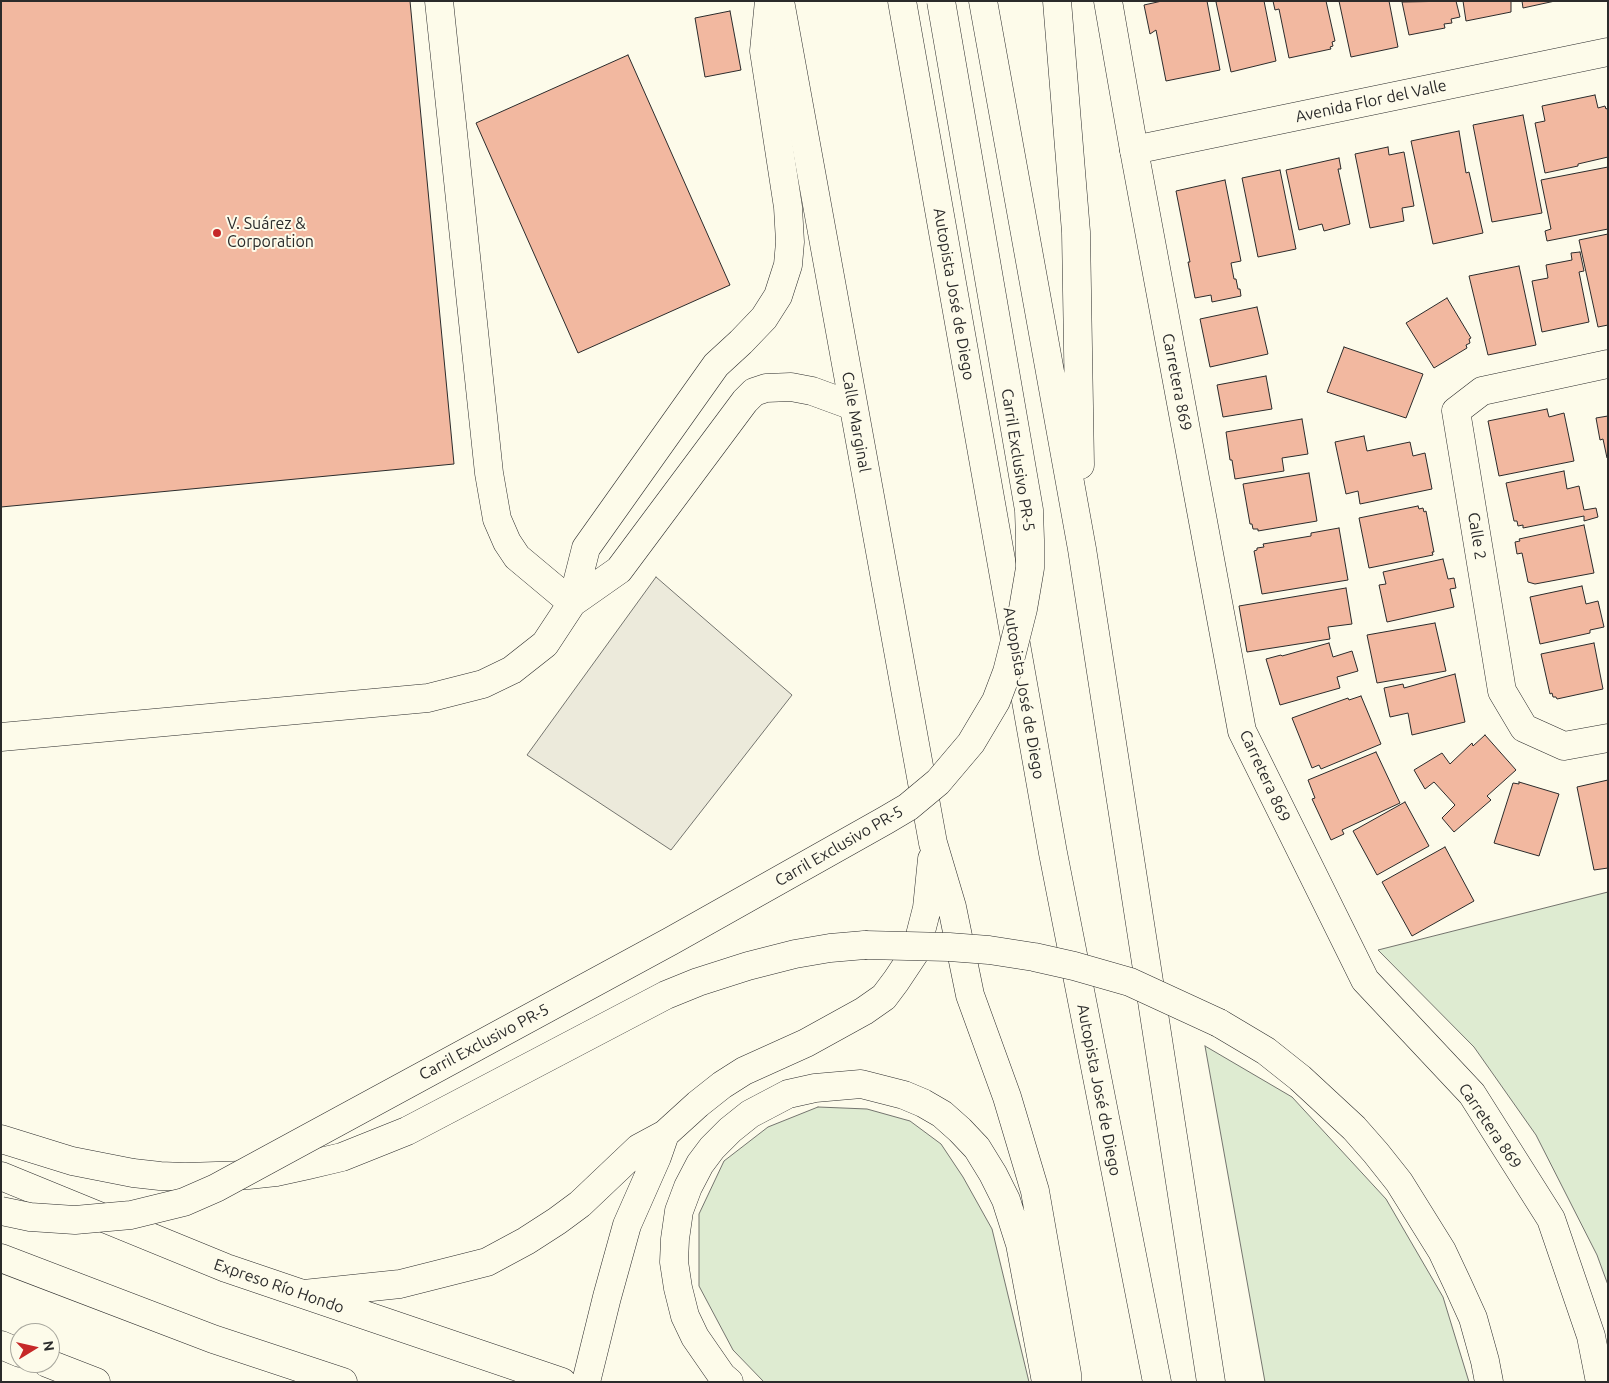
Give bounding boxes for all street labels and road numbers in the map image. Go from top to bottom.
street label: Avenida Flor del Valle [1294,76,1448,126]
street label: Autopista José de Diego [929,206,979,382]
street label: Carretera 869 [1158,332,1196,432]
street label: Calle Marginal [838,370,874,474]
street label: Carril Exclusivo PR-5 [997,387,1039,533]
street label: Calle 2 [1464,511,1490,561]
street label: Autopista José de Diego [999,605,1049,781]
street label: Carretera 869 [1235,727,1295,825]
street label: Carril Exclusivo PR-5 [772,802,906,890]
street label: Carril Exclusivo PR-5 [416,1000,552,1084]
street label: Autopista José de Diego [1073,1002,1125,1178]
street label: Carretera 869 [1454,1080,1526,1172]
street label: Expreso Río Hondo [211,1255,347,1317]

